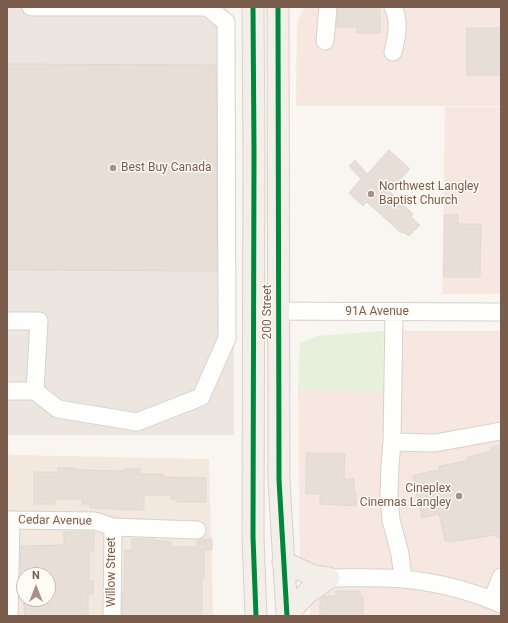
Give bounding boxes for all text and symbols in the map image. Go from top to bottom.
place label: Best Buy Canada [121,161,211,175]
marker: Best Buy Canada [108,163,118,173]
place label: Northwest Langley Baptist Church [379,180,479,208]
marker: Northwest Langley Baptist Church [366,189,376,199]
street label: 200 Street [261,285,275,339]
street label: 91A Avenue [345,305,409,319]
place label: Cineplex Cinemas Langley [360,482,451,510]
marker: Cineplex Cinemas Langley [454,491,464,501]
street label: Cedar Avenue [18,513,92,529]
street label: Willow Street [105,537,119,607]
north arrow [16,567,56,607]
text: N [32,569,40,582]

